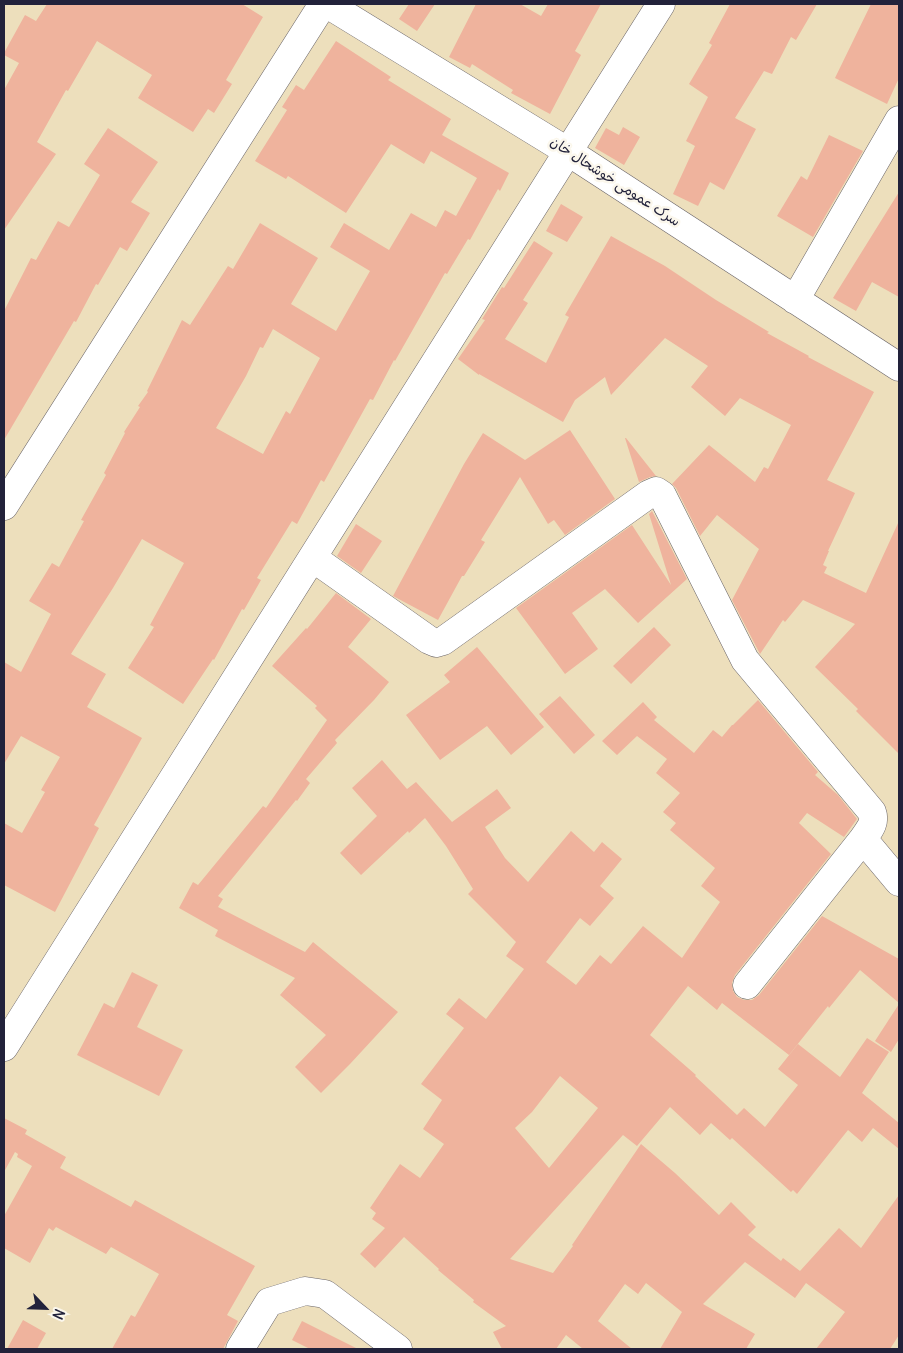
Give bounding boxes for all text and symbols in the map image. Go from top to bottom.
street label: سرک عمومی خوشحال خان [547,134,683,230]
north arrow [20,1283,70,1333]
text: N [49,1306,69,1322]

